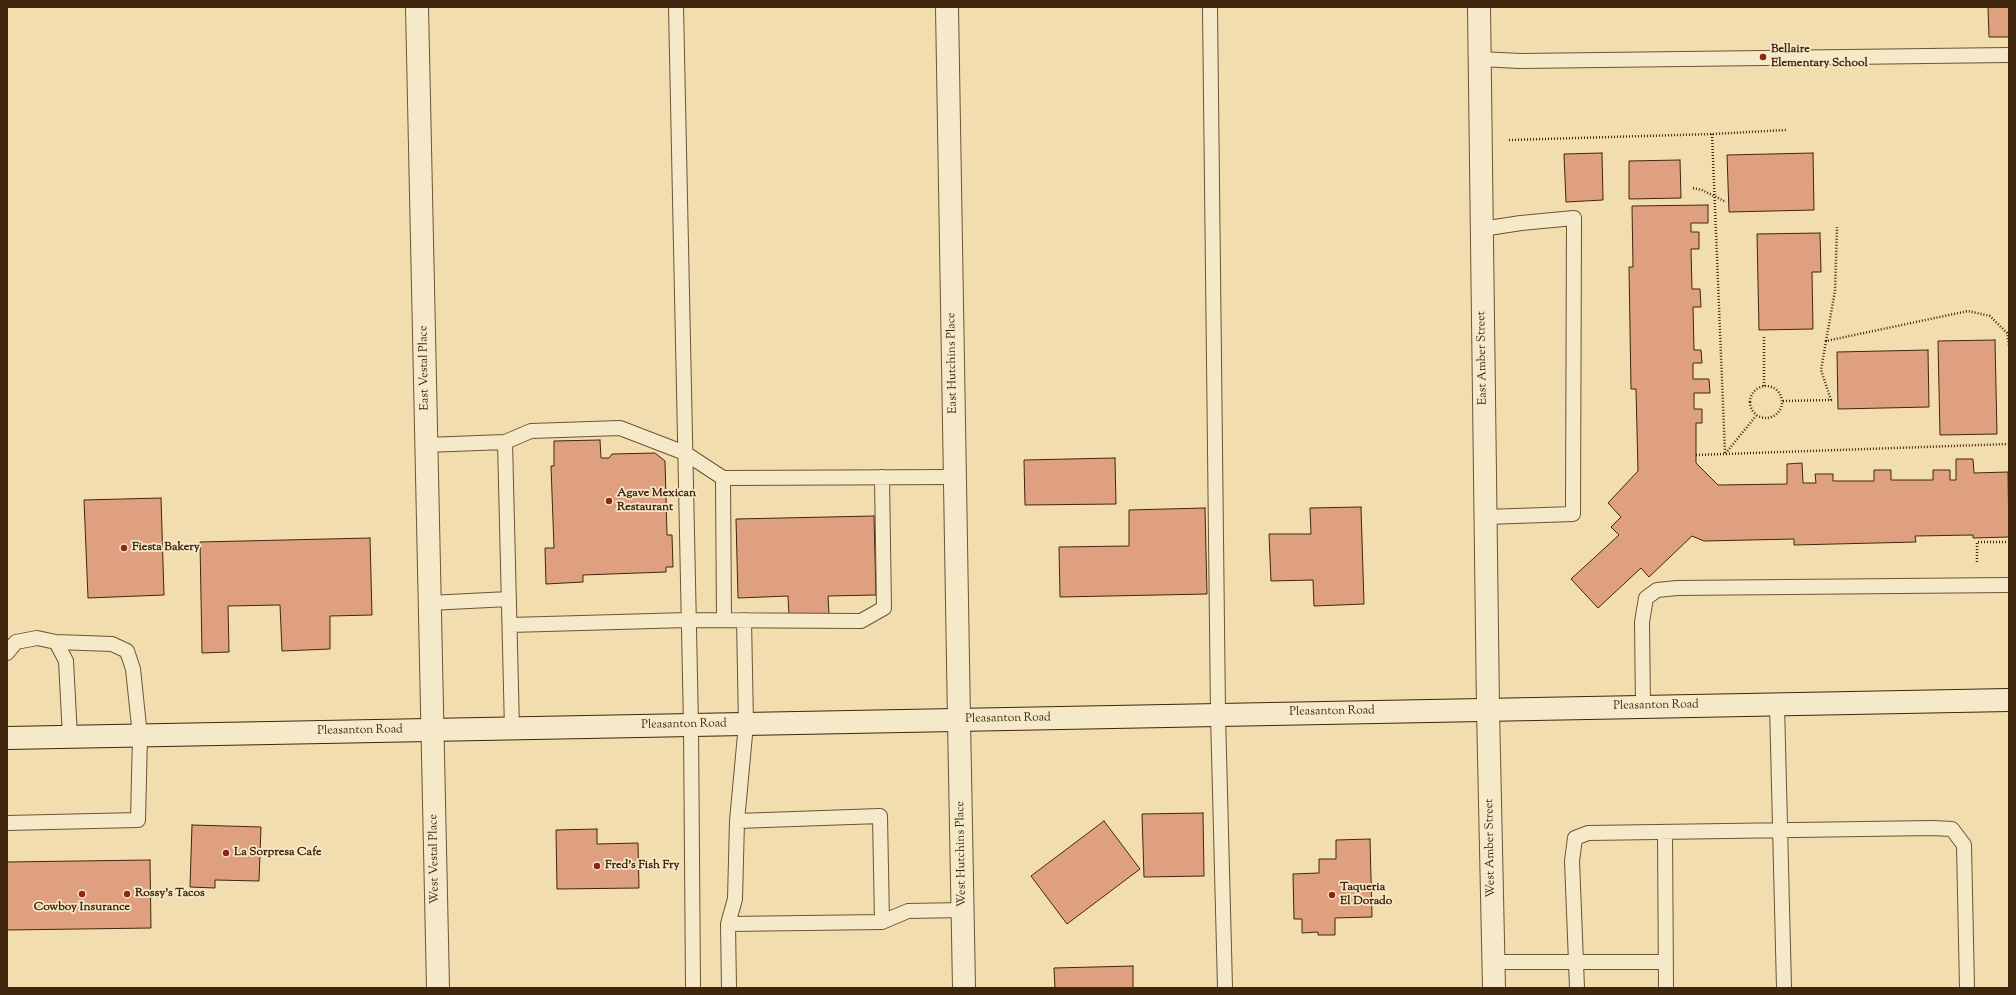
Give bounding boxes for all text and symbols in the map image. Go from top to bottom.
place label: Bellaire Elementary School [1771,43,1868,71]
marker: Bellaire Elementary School [1758,52,1768,62]
street label: East Amber Street [1475,311,1491,405]
street label: East Hutchins Place [945,312,961,414]
street label: East Vestal Place [417,325,433,411]
place label: Agave Mexican Restaurant [617,487,696,515]
marker: Agave Mexican Restaurant [604,496,614,506]
place label: Fiesta Bakery [132,541,200,555]
marker: Fiesta Bakery [119,543,129,553]
street label: Pleasanton Road [1613,698,1699,714]
street label: Pleasanton Road [1289,704,1375,720]
street label: Pleasanton Road [965,711,1051,727]
street label: Pleasanton Road [641,717,727,733]
street label: Pleasanton Road [317,723,403,739]
street label: West Amber Street [1483,798,1499,898]
street label: West Hutchins Place [954,801,970,907]
street label: West Vestal Place [427,814,443,904]
place label: La Sorpresa Cafe [234,846,322,860]
marker: La Sorpresa Cafe [221,848,231,858]
place label: Fred's Fish Fry [605,859,679,873]
marker: Fred's Fish Fry [592,861,602,871]
place label: Taqueria El Dorado [1340,881,1392,909]
place label: Rossy's Tacos [135,887,205,901]
marker: Cowboy Insurance [77,889,87,899]
marker: Rossy's Tacos [122,889,132,899]
marker: Taqueria El Dorado [1327,890,1337,900]
place label: Cowboy Insurance [34,901,130,915]

